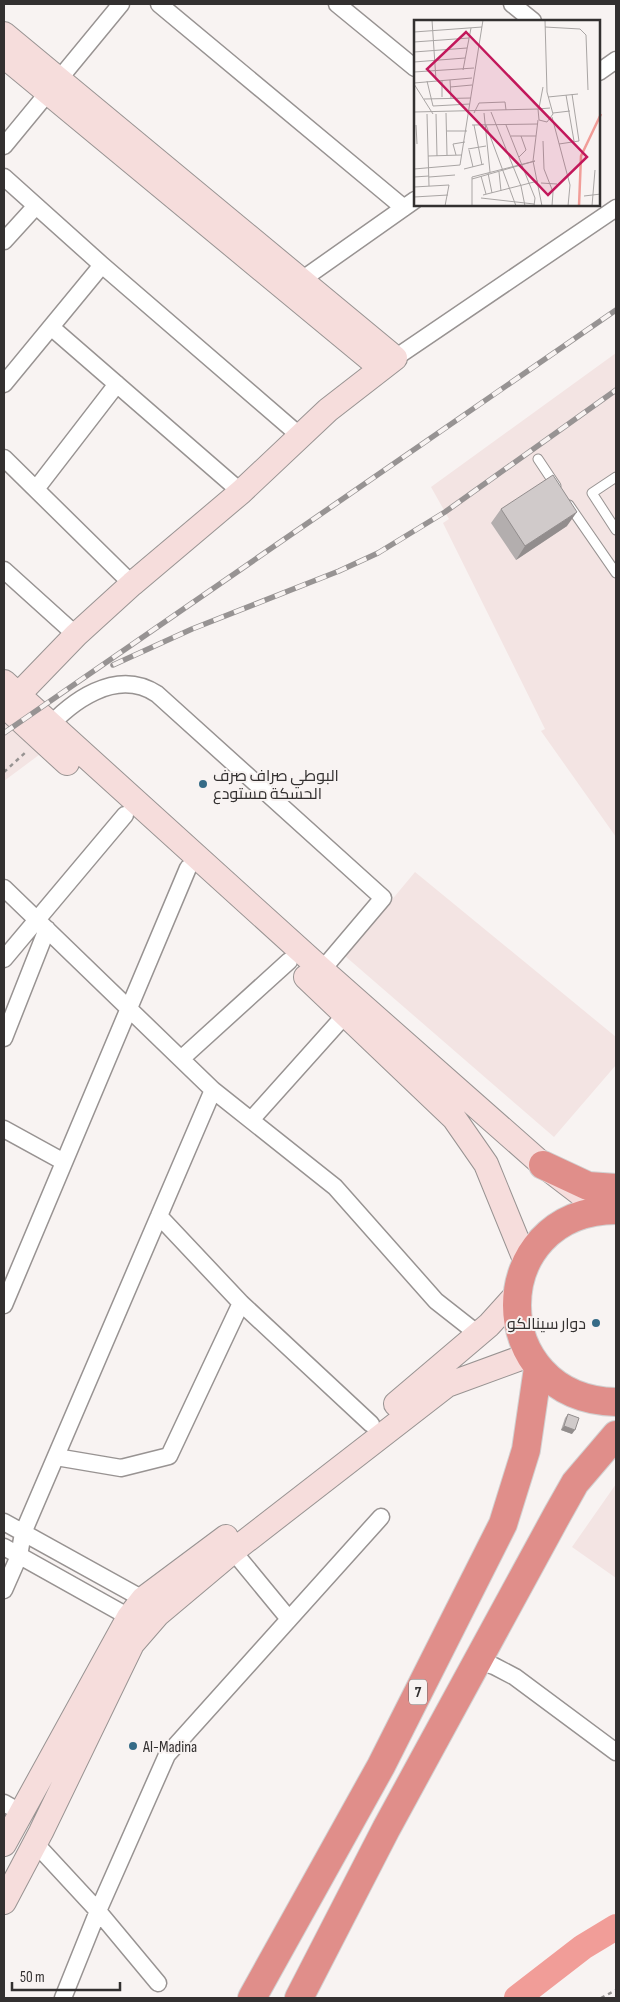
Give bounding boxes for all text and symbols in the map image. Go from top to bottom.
inset map [414,20,600,206]
place label: البوطي صراف صرف الحسكة مستودع [213,767,339,805]
marker: البوطي صراف صرف الحسكة مستودع [197,778,209,790]
place label: دوار سينالكو [507,1315,586,1334]
marker: دوار سينالكو [590,1317,602,1329]
road number: 7 [409,1680,427,1704]
place label: Al-Madina [142,1738,197,1757]
marker: Al-Madina [127,1740,139,1752]
scale bar [12,1960,120,1992]
text: 50 m [20,1968,45,1987]

